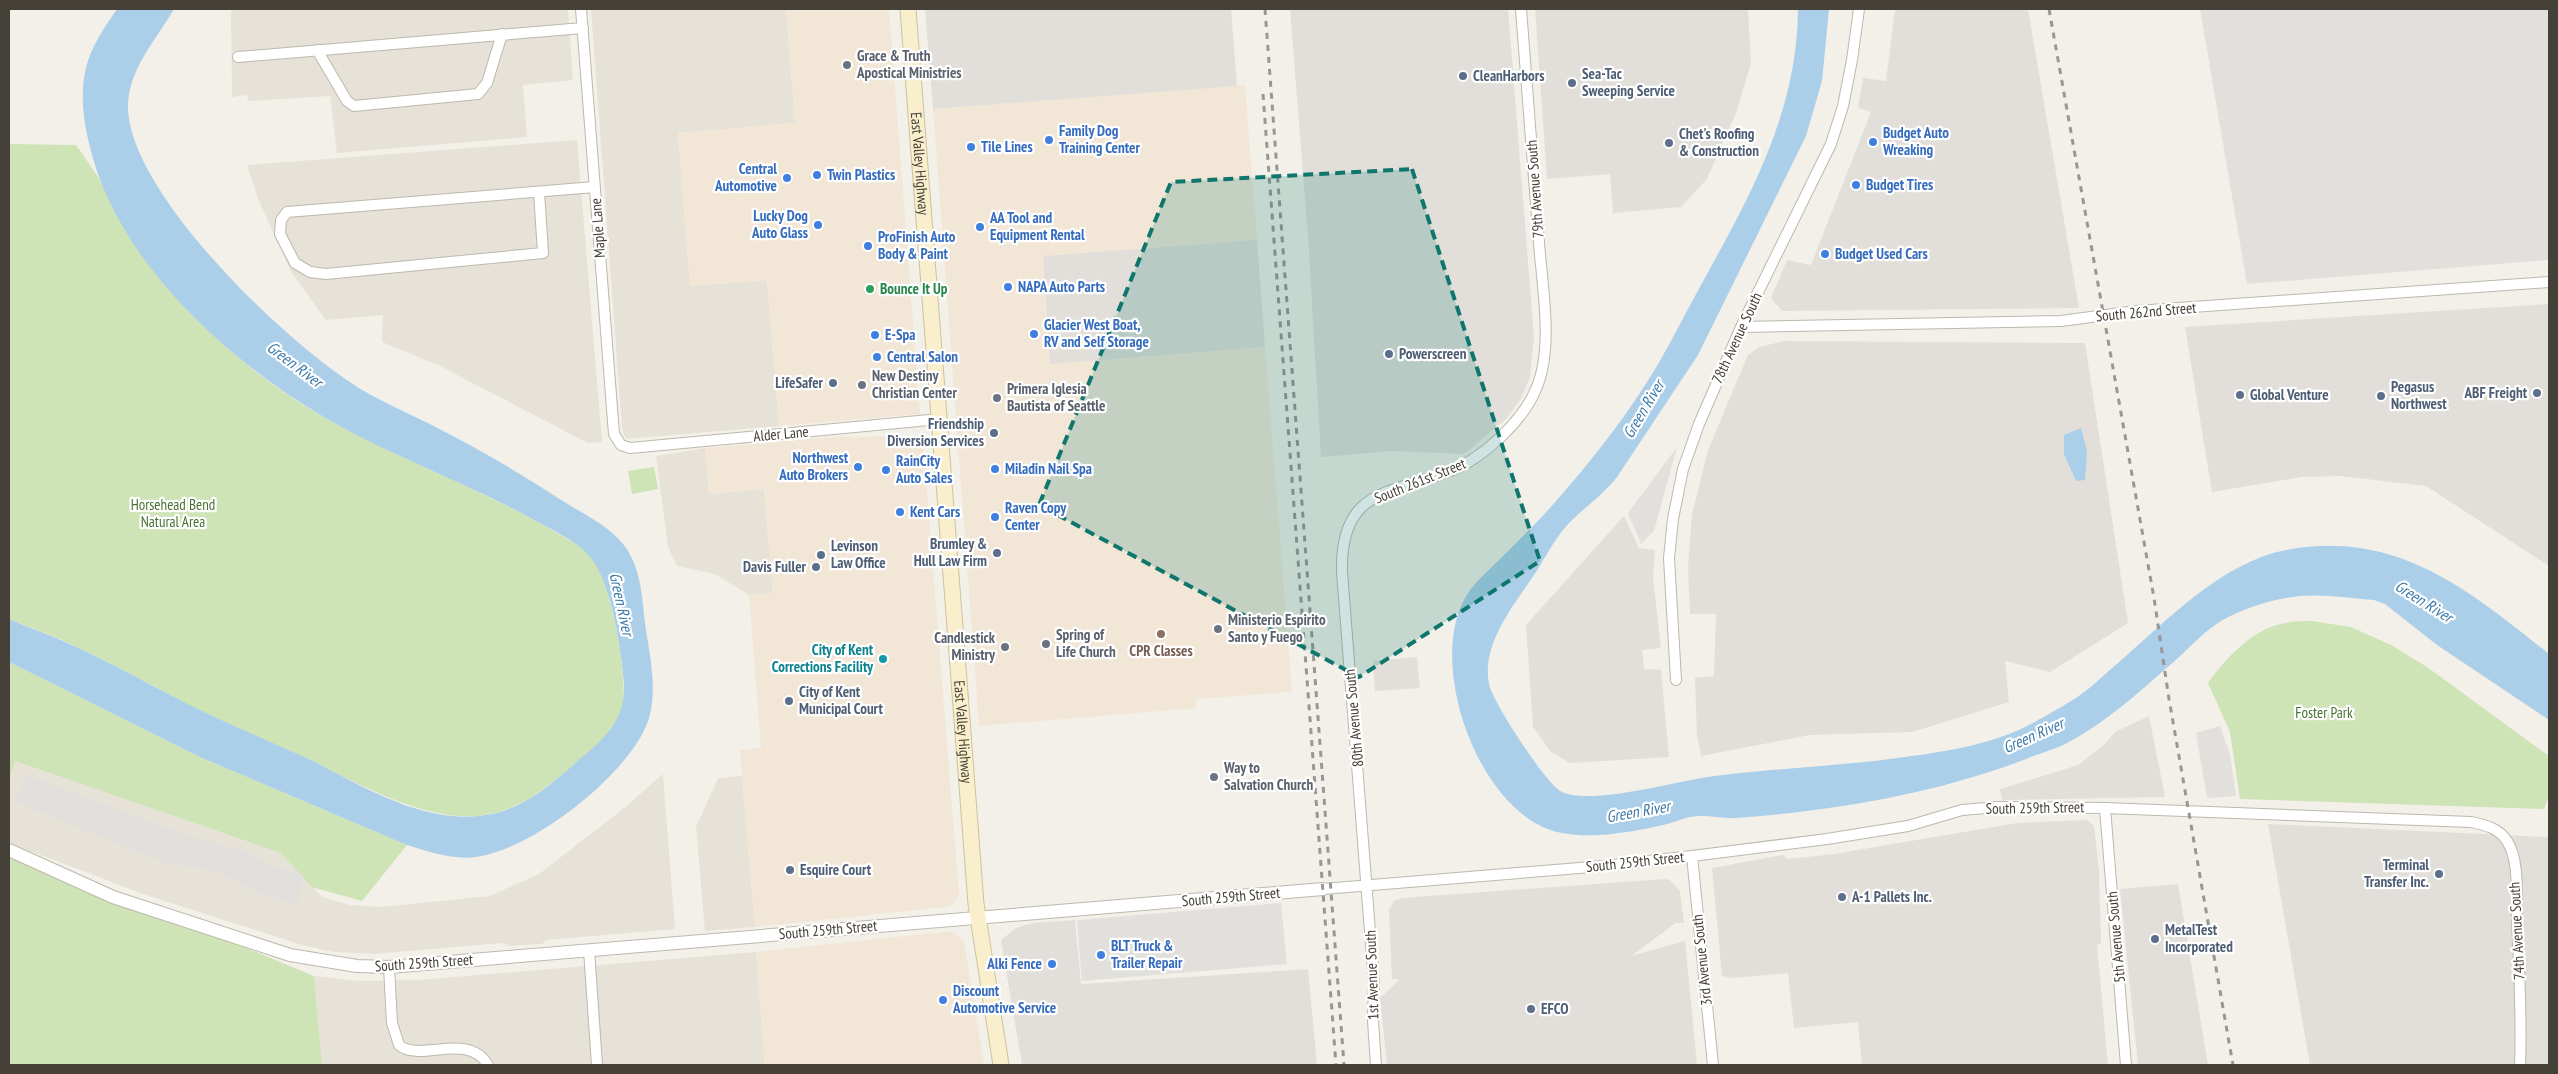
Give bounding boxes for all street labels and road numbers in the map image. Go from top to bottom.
street label: East Valley Highway [907,111,934,216]
street label: 79th Avenue South [1522,139,1547,239]
street label: Maple Lane [586,198,609,258]
street label: 78th Avenue South [1707,289,1766,386]
street label: South 262nd Street [2095,298,2197,325]
street label: Alder Lane [753,422,809,445]
street label: South 261st Street [1371,454,1468,508]
street label: 80th Avenue South [1340,668,1367,768]
street label: East Valley Highway [950,680,977,784]
street label: South 259th Street [1986,797,2084,818]
street label: South 259th Street [1585,847,1685,876]
street label: 74th Avenue South [2504,881,2529,981]
street label: South 259th Street [1181,883,1281,910]
street label: 5th Avenue South [2102,891,2129,983]
street label: 3rd Avenue South [1687,914,1716,1006]
street label: South 259th Street [778,916,878,943]
street label: 1st Avenue South [1360,930,1383,1020]
street label: South 259th Street [374,950,474,975]

